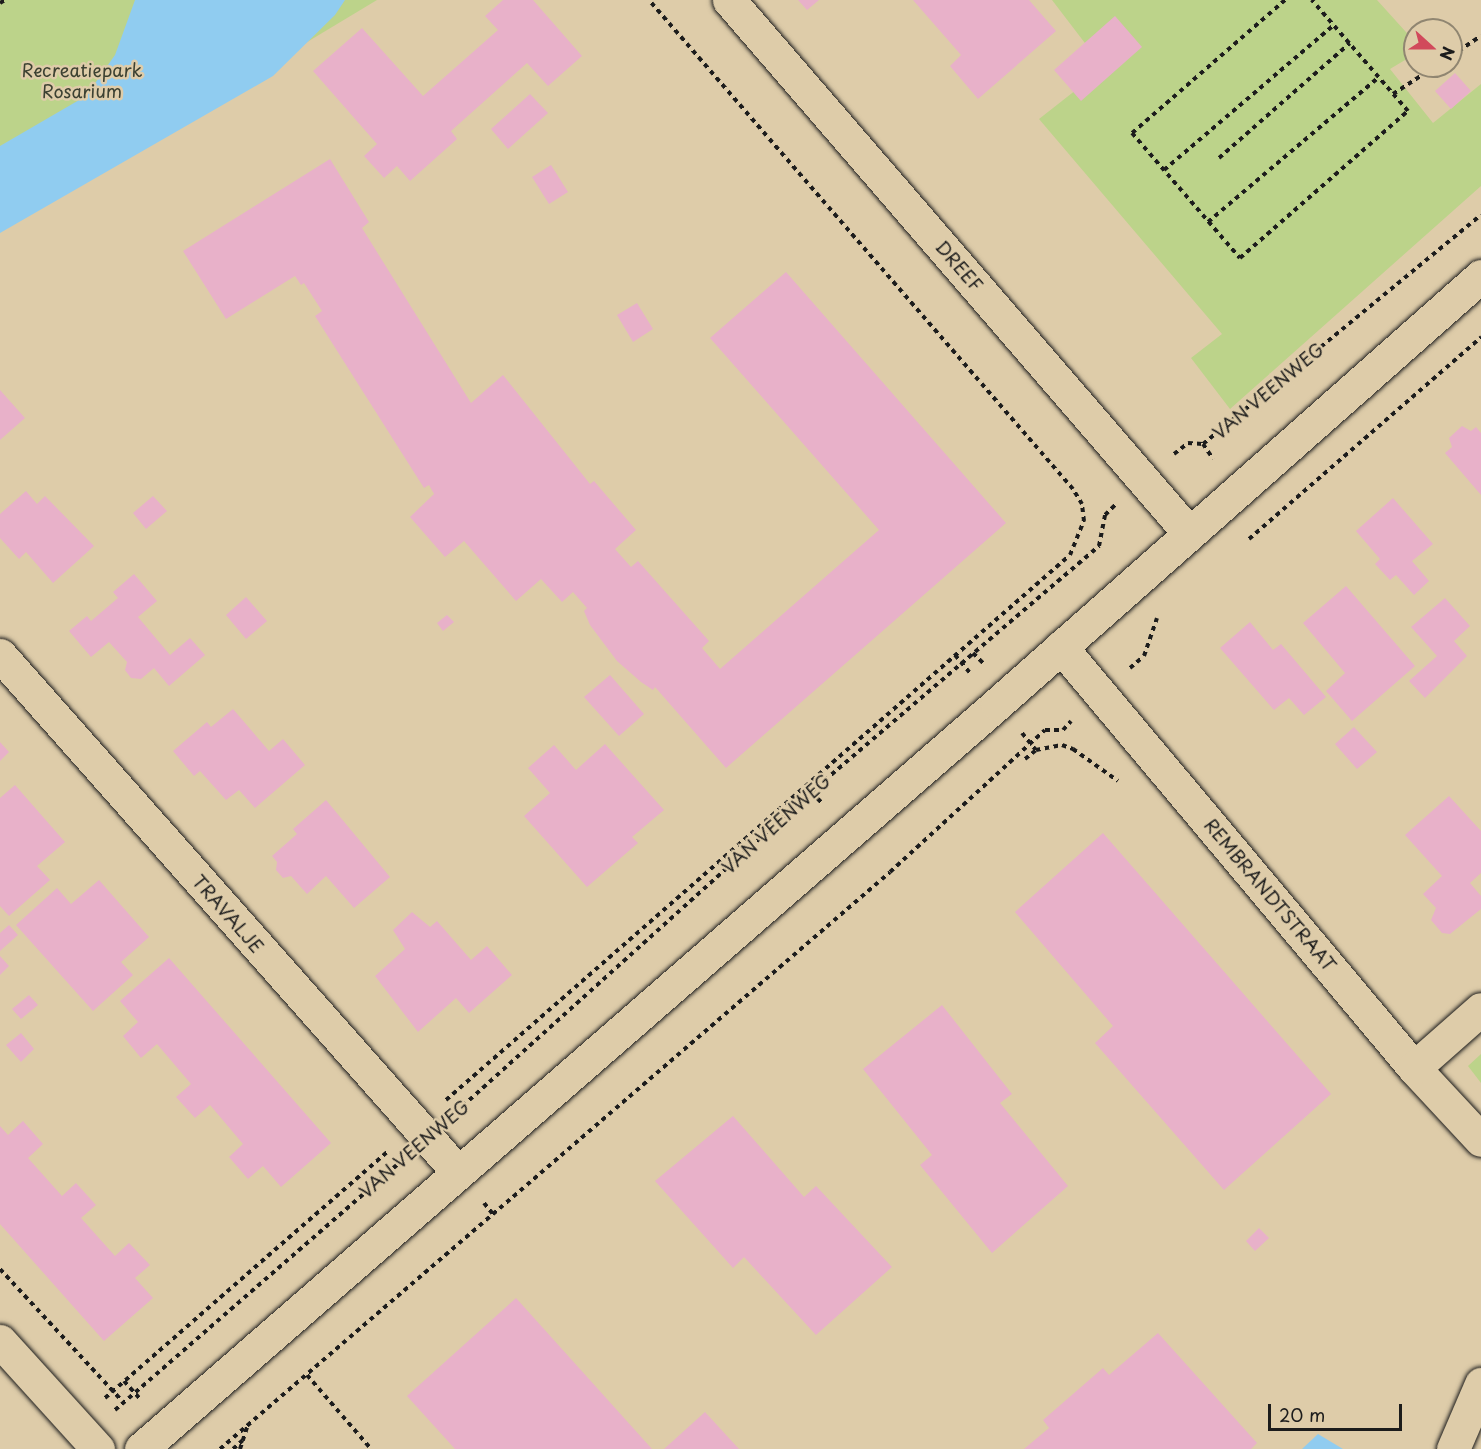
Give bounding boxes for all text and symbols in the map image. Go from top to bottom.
north arrow [1403,18,1463,78]
text: N [1434,44,1461,64]
park label: Recreatiepark Rosarium [21,60,143,103]
street label: DREEF [931,236,987,296]
street label: VAN VEENWEG [1208,338,1328,444]
street label: VAN VEENWEG [718,770,834,878]
street label: REMBRANDTSTRAAT [1200,814,1340,976]
street label: TRAVALJE [188,870,268,958]
street label: VAN VEENWEG [355,1096,473,1202]
scale bar [1271,1392,1404,1430]
text: 20 m [1279,1401,1325,1428]

